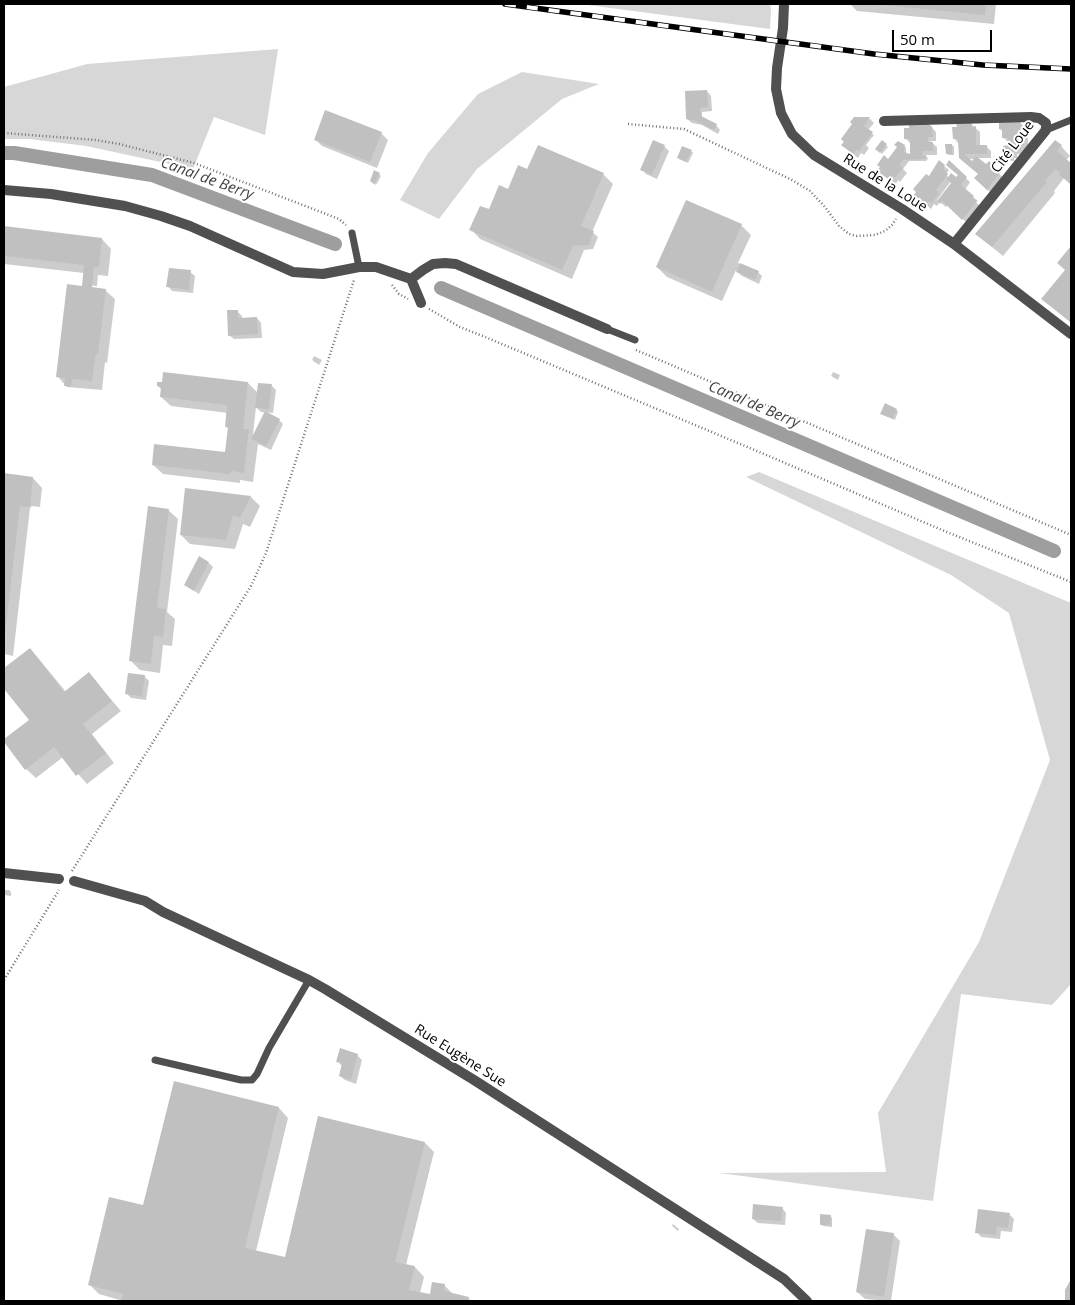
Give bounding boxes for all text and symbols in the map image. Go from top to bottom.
scale bar [895,20,995,52]
text: 50 m [900,29,935,49]
street label: Cité Loue [988,118,1038,176]
street label: Rue de la Loue [840,150,930,216]
water label: Canal de Berry [158,154,256,204]
water label: Canal de Berry [706,378,802,432]
street label: Rue Eugène Sue [411,1021,509,1091]

